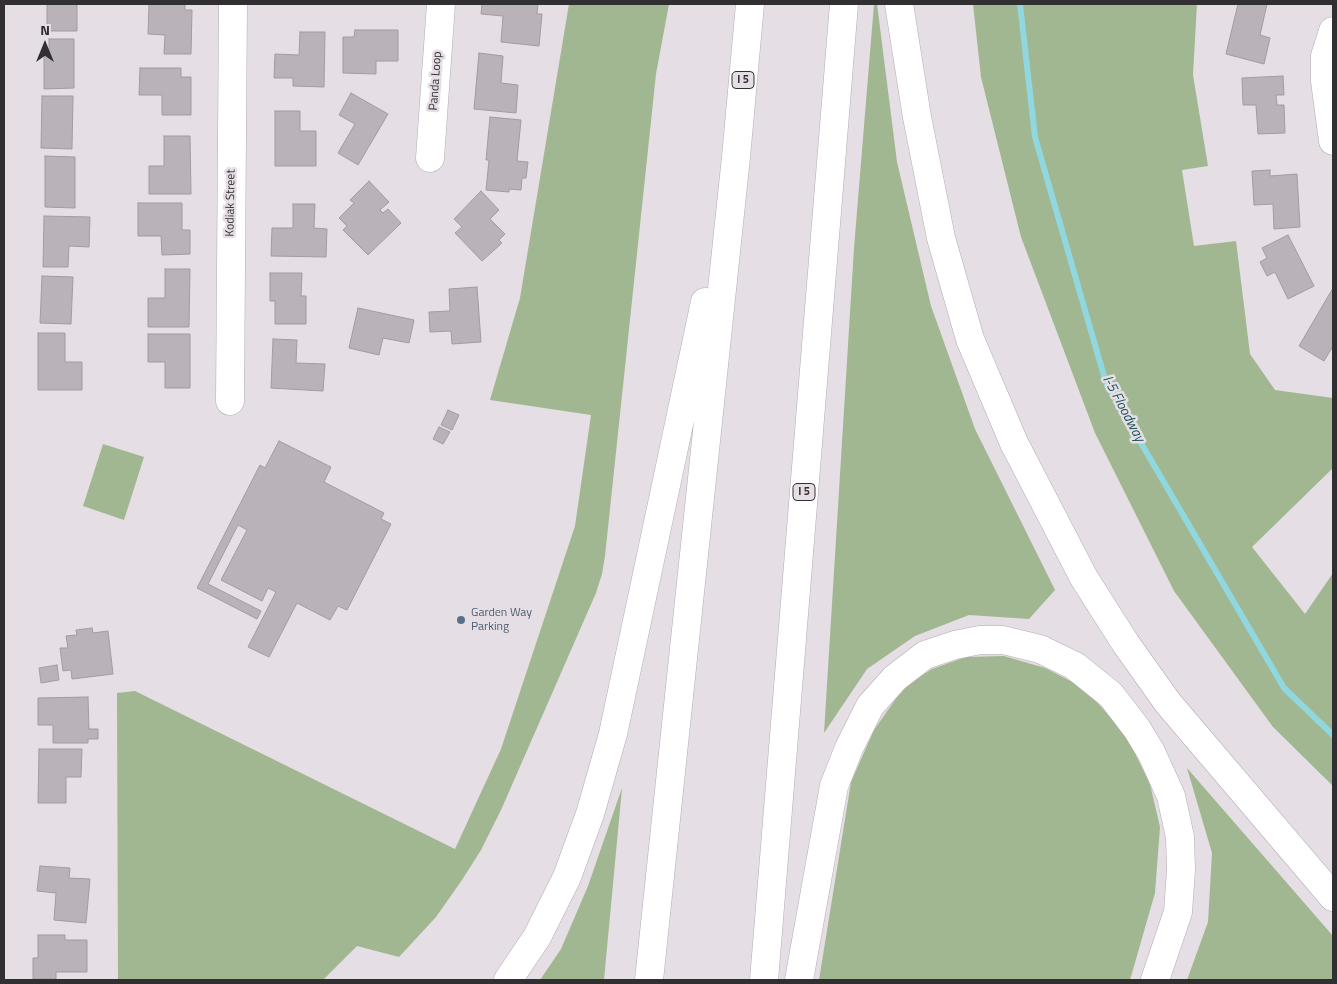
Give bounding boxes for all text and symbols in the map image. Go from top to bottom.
text: N [40,19,50,40]
north arrow [20,20,70,70]
street label: Panda Loop [427,51,445,111]
road number: I 5 [732,72,754,88]
street label: Kodiak Street [223,169,239,237]
water label: I-5 Floodway [1098,373,1148,445]
road number: I 5 [793,484,815,501]
place label: Garden Way Parking [471,606,532,634]
marker: Garden Way Parking [455,614,467,626]

